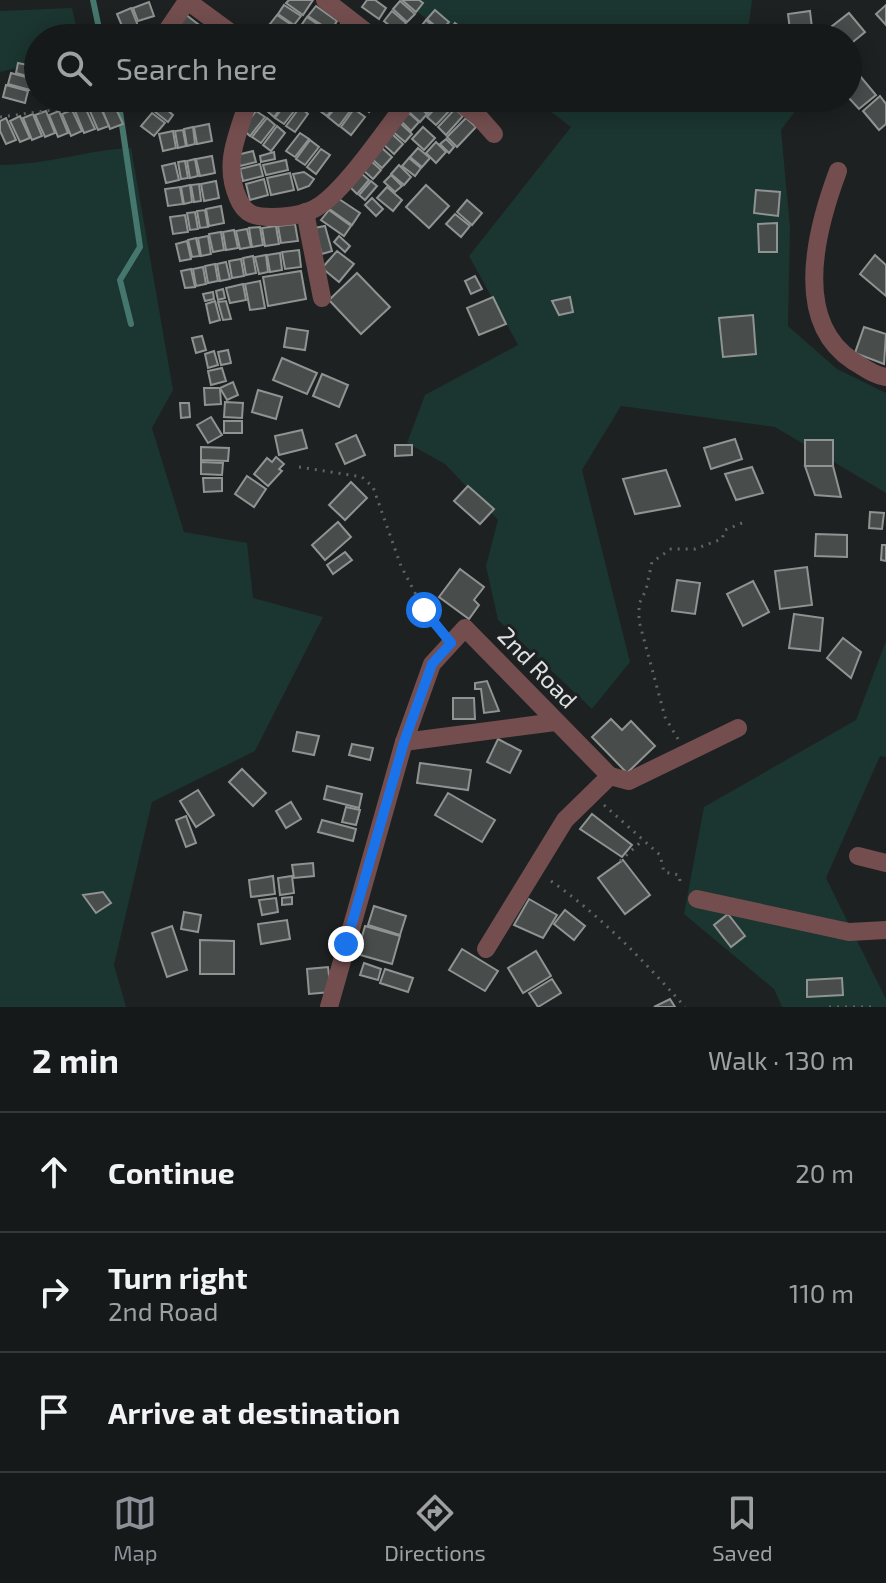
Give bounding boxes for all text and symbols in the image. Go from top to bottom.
search box [24,24,862,112]
icon: search [52,46,96,90]
text: Search here [116,50,277,86]
route start [406,592,442,628]
street label: 2nd Road [492,620,584,714]
route end [328,926,364,962]
text: 2 min [32,1039,119,1080]
text: Walk · 130 m [708,1044,854,1075]
icon: ahead [32,1150,76,1194]
text: Continue [108,1154,235,1190]
text: 20 m [795,1157,854,1188]
text: Turn right [108,1259,248,1295]
icon: right [32,1270,76,1314]
text: 110 m [789,1277,854,1308]
text: 2nd Road [108,1295,218,1326]
icon: arrive [32,1390,76,1434]
text: Arrive at destination [108,1394,400,1430]
tab: Map [113,1491,157,1565]
tab: Directions [384,1491,486,1565]
tab: Saved [712,1491,773,1565]

